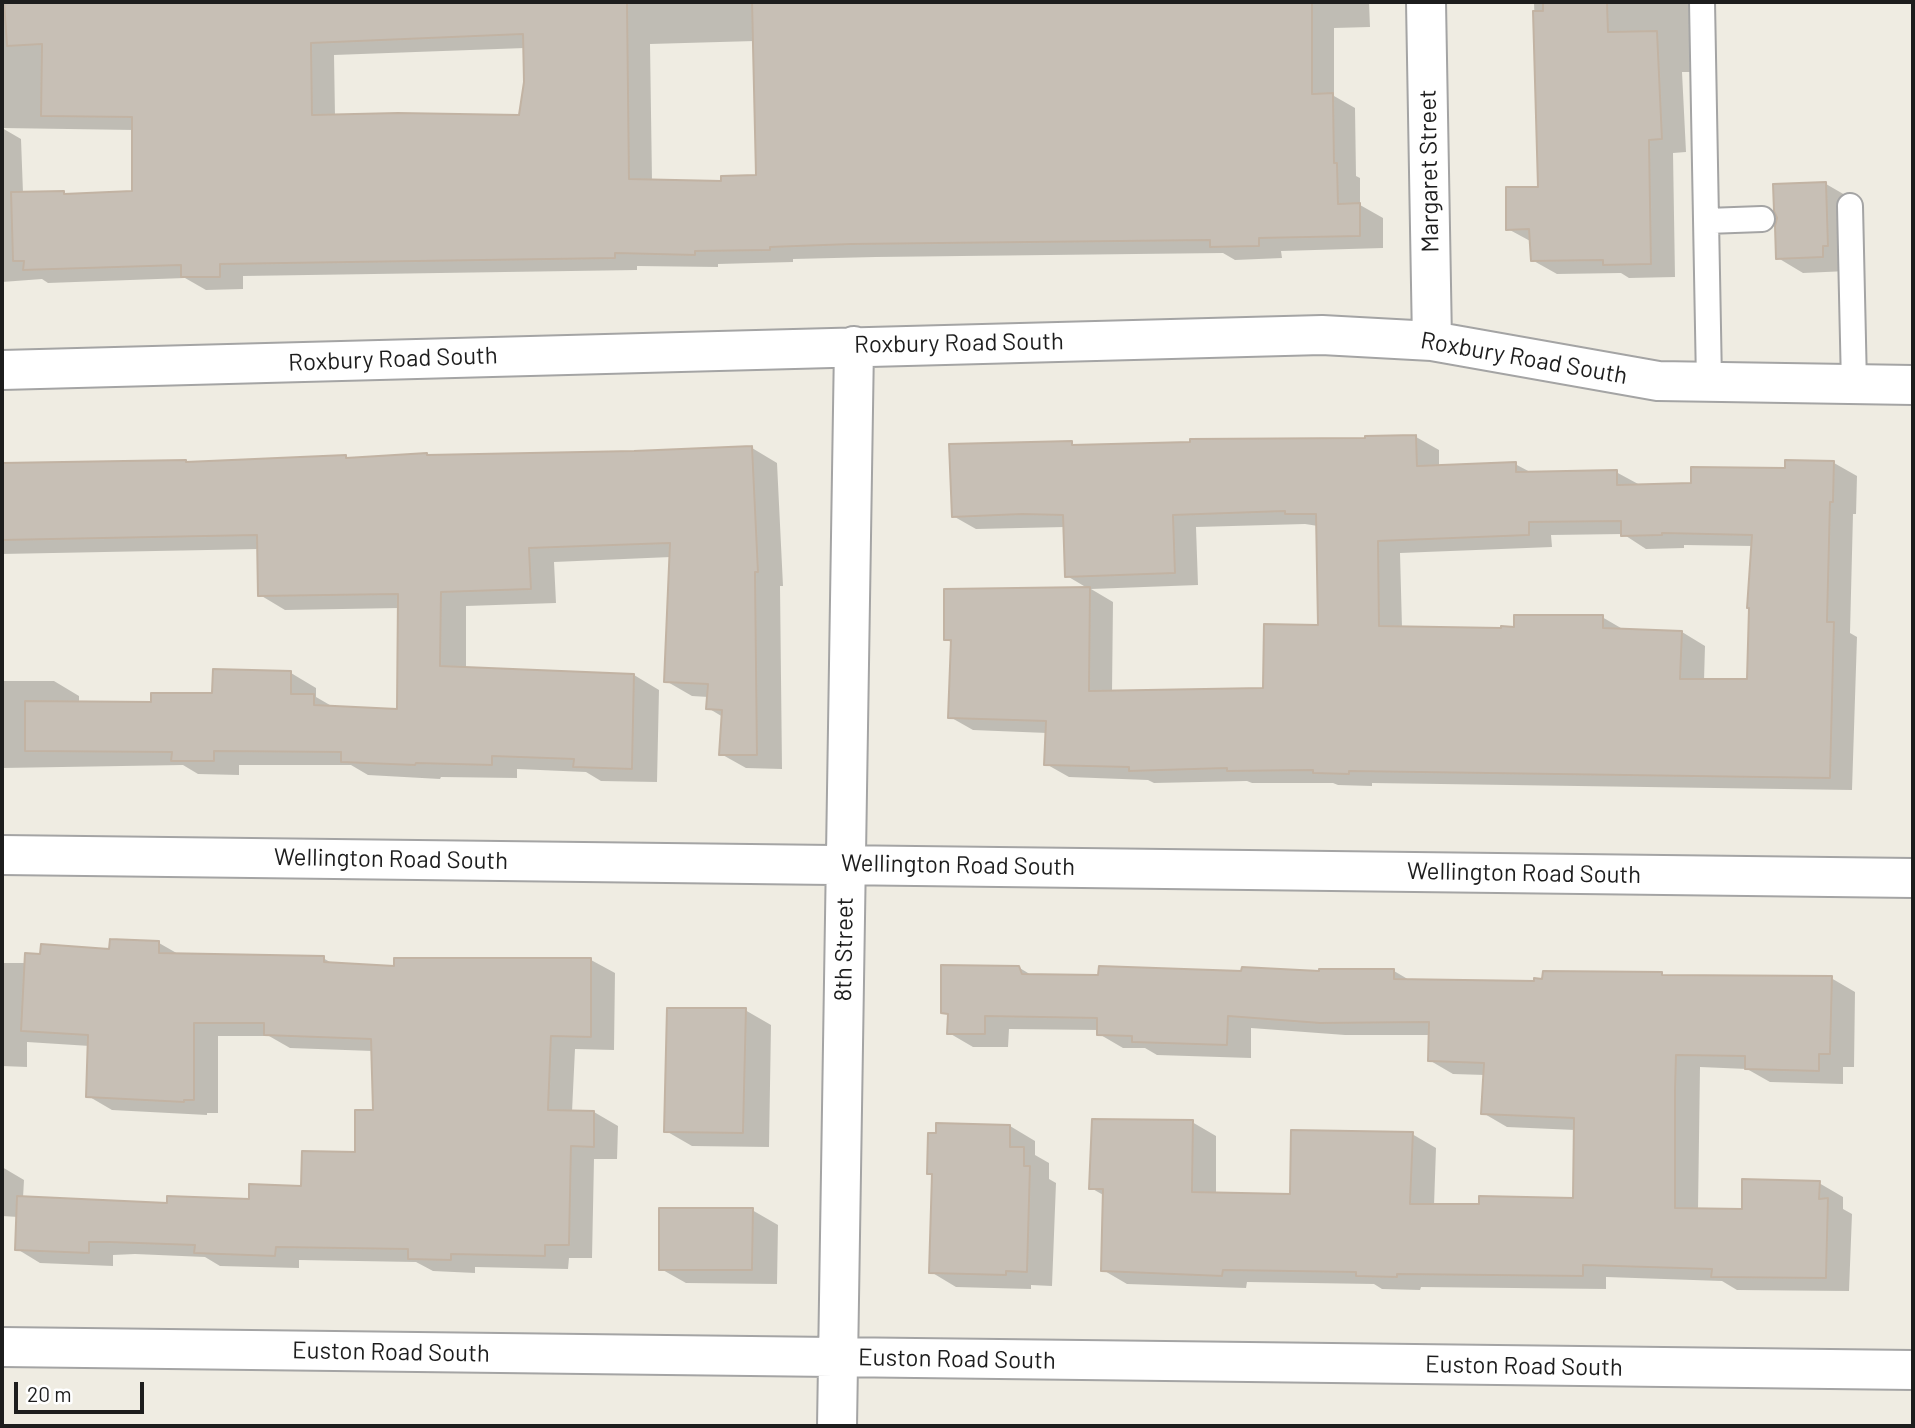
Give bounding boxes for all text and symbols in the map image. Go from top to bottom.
street label: Margaret Street [1413,89,1445,253]
street label: Roxbury Road South [1418,326,1630,390]
street label: Roxbury Road South [854,327,1064,359]
street label: Roxbury Road South [288,341,498,377]
street label: Wellington Road South [274,843,508,875]
street label: Wellington Road South [841,849,1075,881]
street label: Wellington Road South [1407,857,1641,889]
street label: 8th Street [829,897,859,1001]
street label: Euston Road South [292,1336,490,1368]
street label: Euston Road South [858,1343,1056,1375]
street label: Euston Road South [1425,1350,1623,1382]
scale bar [18,1368,147,1412]
text: 20 m [27,1381,72,1406]

